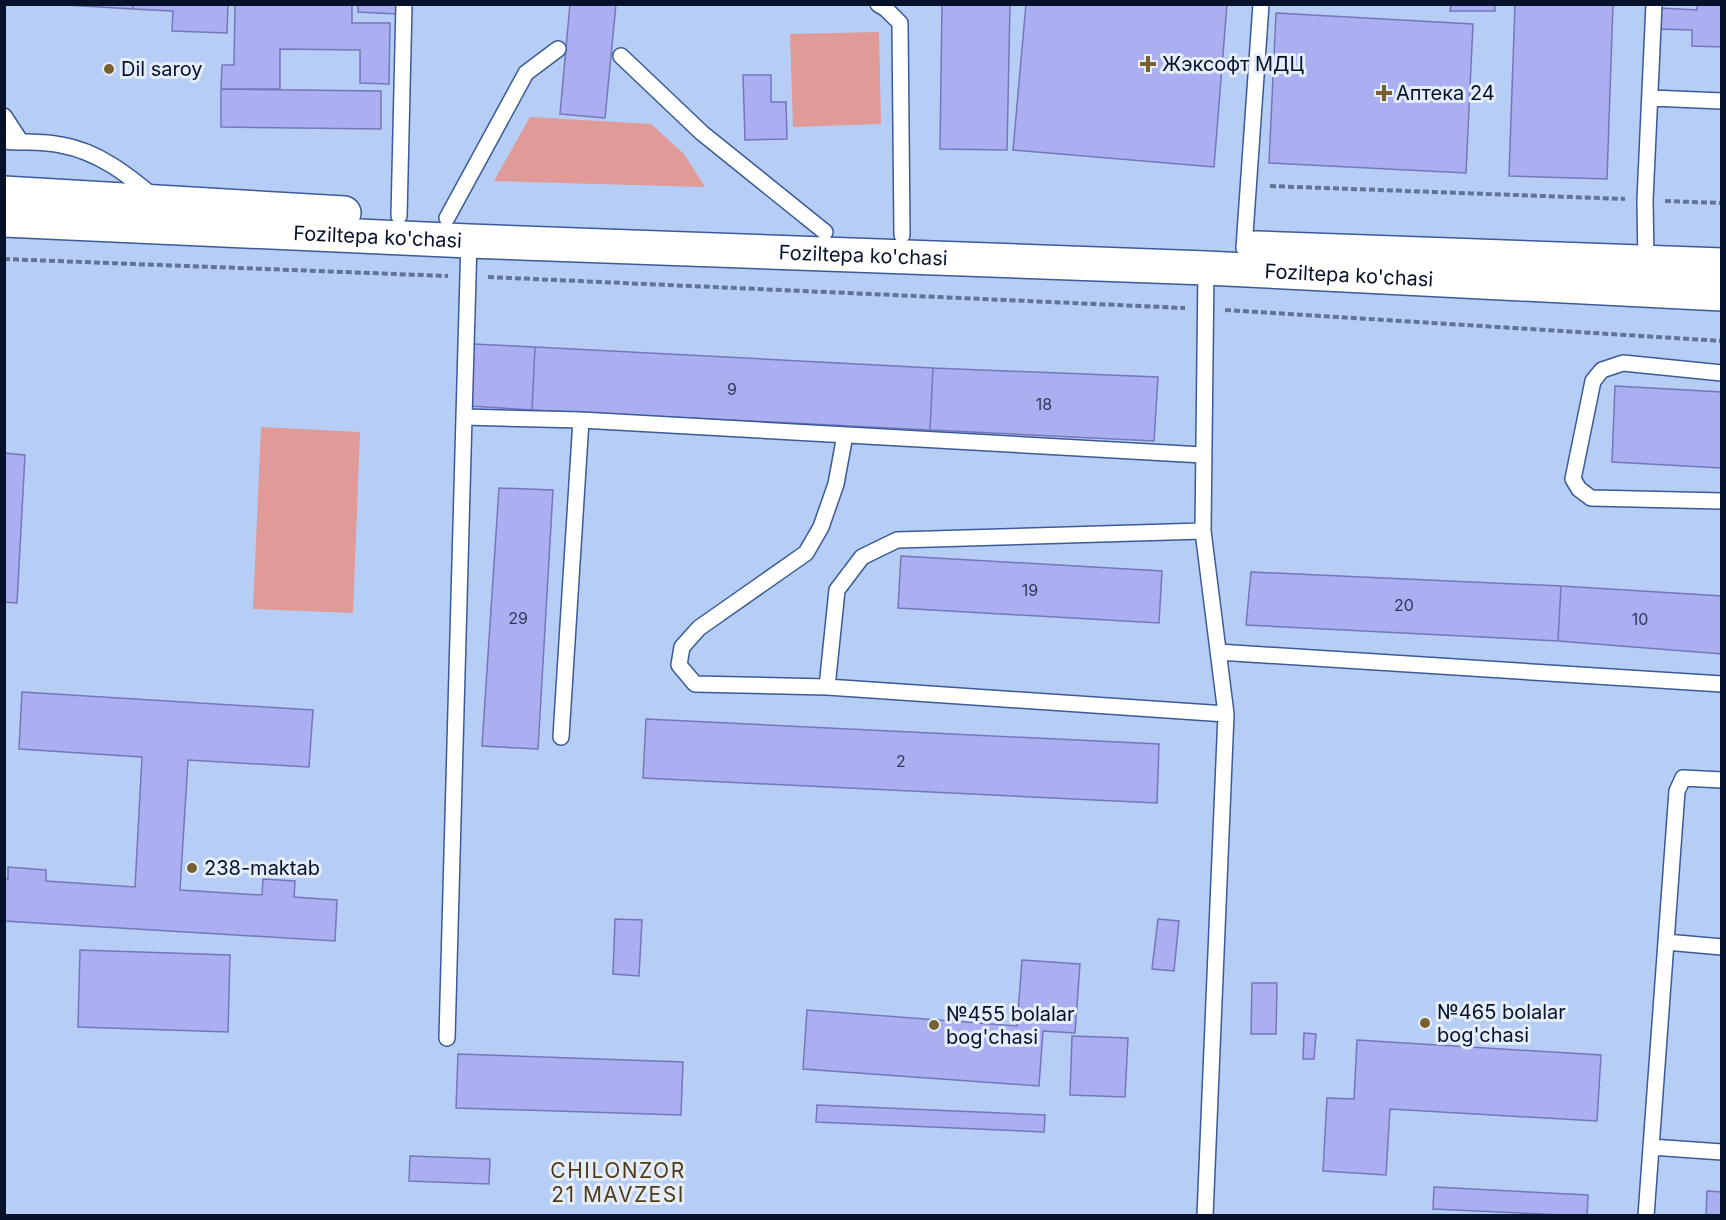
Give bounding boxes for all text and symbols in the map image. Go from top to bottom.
place label: Жэксофт МДЦ [1162,52,1305,76]
marker: Жэксофт МДЦ [1139,55,1157,73]
place label: Dil saroy [121,57,203,81]
marker: Dil saroy [102,62,116,76]
place label: Аптека 24 [1396,81,1495,105]
marker: Аптека 24 [1377,86,1391,100]
street label: Foziltepa ko'chasi [293,221,463,253]
street label: Foziltepa ko'chasi [778,240,948,271]
street label: Foziltepa ko'chasi [1264,259,1434,291]
house number: 9 [727,379,737,399]
house number: 18 [1036,394,1052,414]
house number: 19 [1022,580,1038,600]
house number: 20 [1394,595,1414,615]
house number: 29 [508,608,528,628]
house number: 10 [1632,609,1648,629]
house number: 2 [896,751,906,771]
place label: 238-maktab [204,856,320,880]
marker: 238-maktab [185,861,199,875]
place label: №465 bolalar bog'chasi [1437,1000,1566,1047]
place label: №455 bolalar bog'chasi [946,1002,1075,1049]
marker: №465 bolalar bog'chasi [1418,1016,1432,1030]
marker: №455 bolalar bog'chasi [927,1018,941,1032]
district label: CHILONZOR 21 MAVZESI [550,1158,686,1207]

